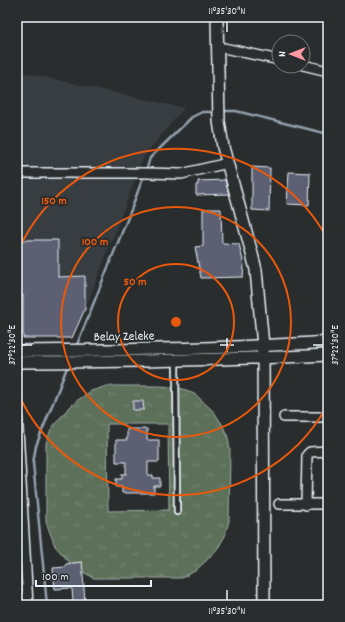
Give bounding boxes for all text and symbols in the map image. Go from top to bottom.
text: 11°35'30"N [208,5,246,19]
north arrow [271,34,311,74]
text: N [275,51,291,57]
text: 150 m [41,193,67,210]
text: 100 m [82,234,108,251]
text: 50 m [123,274,147,291]
centre of rings [169,315,183,329]
text: 37°22'30"E [6,324,20,365]
text: 37°22'30"E [329,324,343,365]
street label: Belay Zeleke [94,327,155,348]
scale bar [36,562,151,588]
text: 100 m [42,569,69,586]
text: 11°35'30"N [208,605,246,619]

